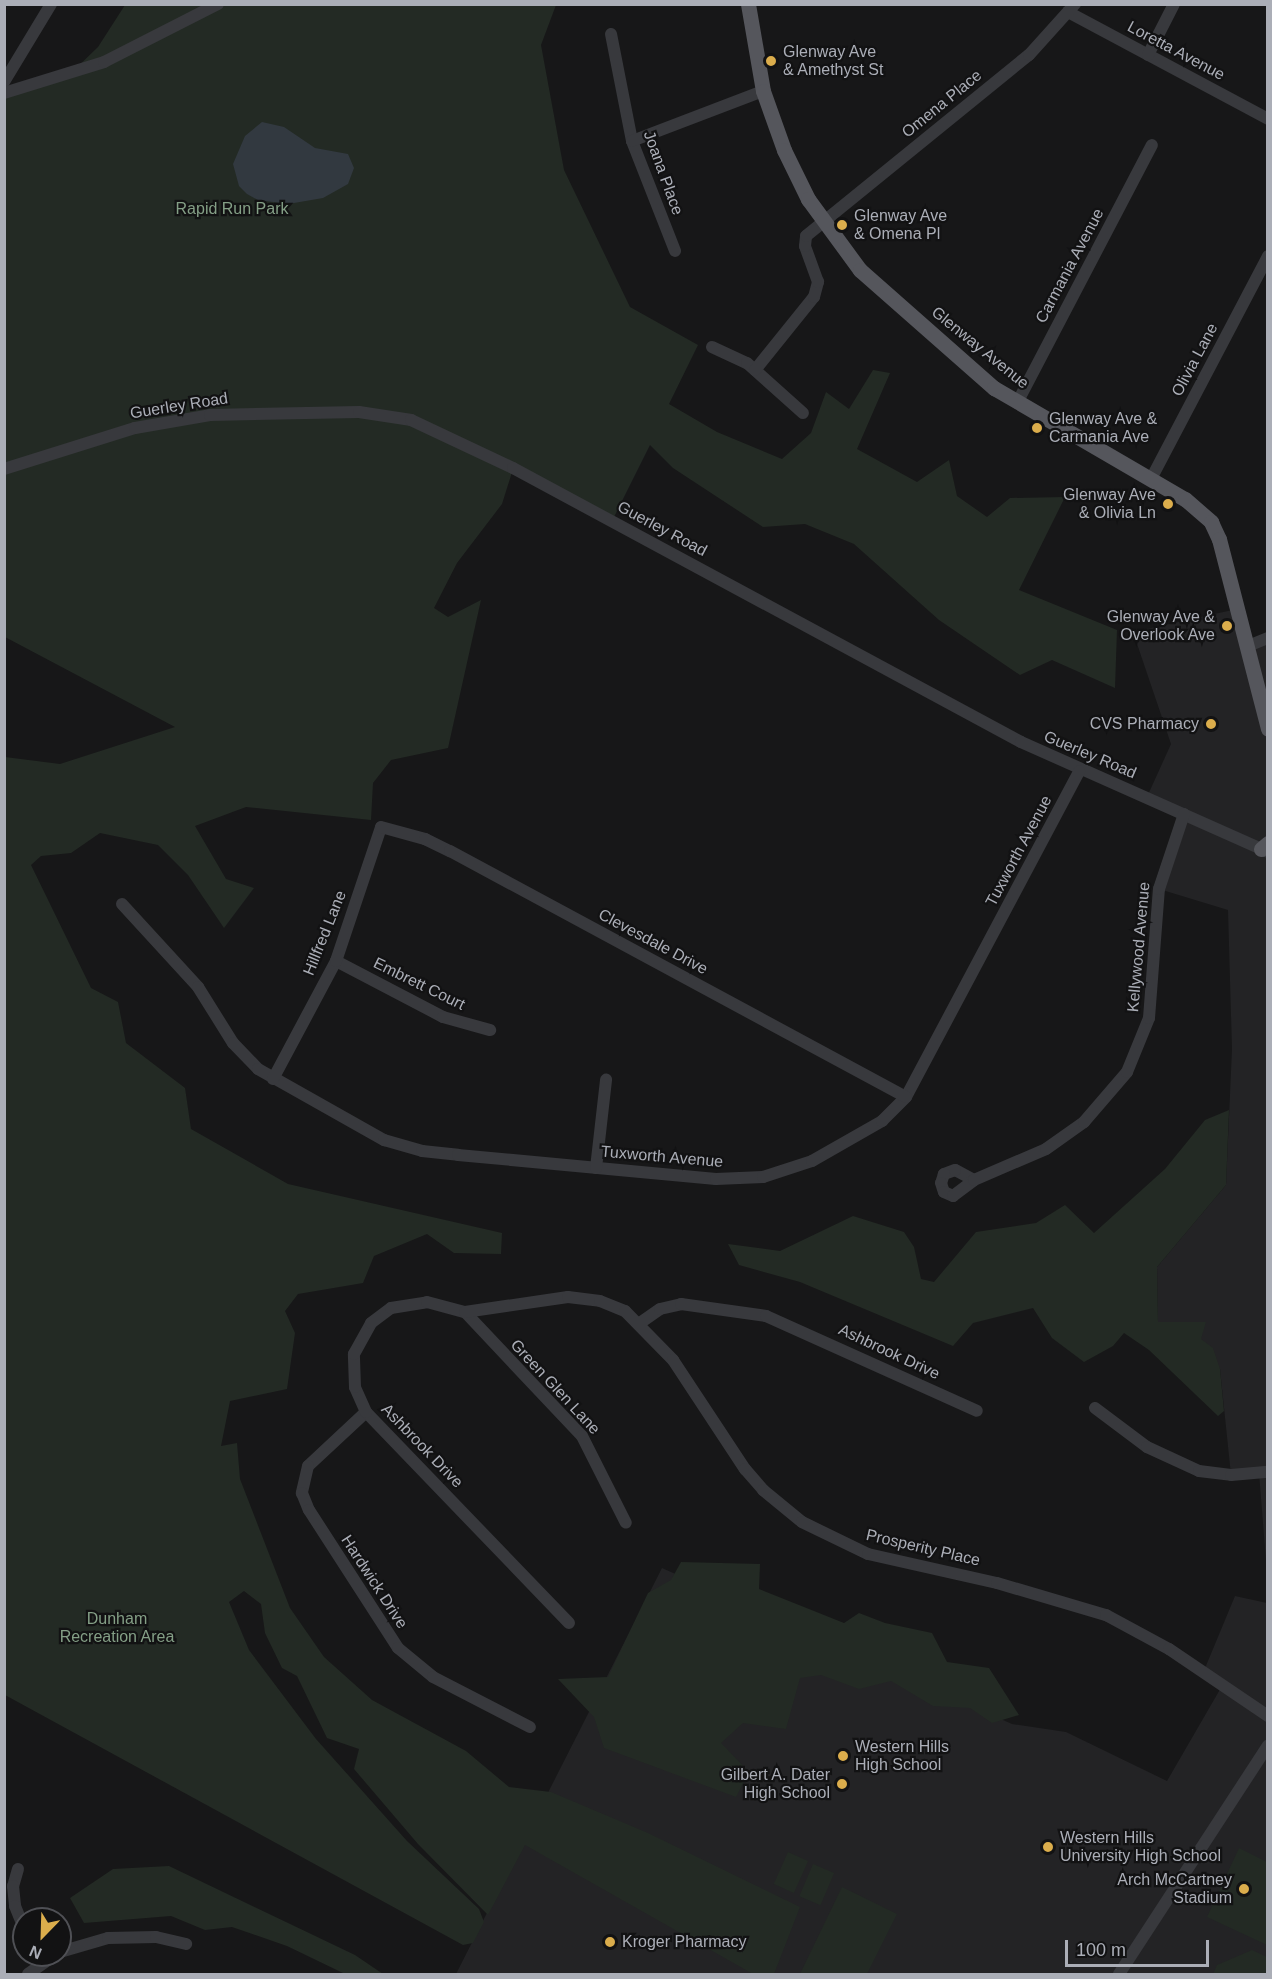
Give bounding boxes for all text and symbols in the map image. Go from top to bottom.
street label: Loretta Avenue [1124,17,1228,85]
place label: Glenway Ave & Amethyst St [783,42,884,80]
marker: Glenway Ave & Amethyst St [764,54,778,68]
street label: Omena Place [898,66,986,142]
street label: Joana Place [639,128,687,218]
park label: Rapid Run Park [176,199,288,219]
street label: Carmania Avenue [1032,205,1108,327]
place label: Glenway Ave & Omena Pl [854,206,948,244]
marker: Glenway Ave & Omena Pl [835,218,849,232]
street label: Glenway Avenue [927,303,1033,393]
street label: Olivia Lane [1168,320,1222,400]
street label: Guerley Road [129,389,229,423]
place label: Glenway Ave & Carmania Ave [1049,409,1158,447]
marker: Glenway Ave & Carmania Ave [1030,421,1044,435]
place label: Glenway Ave & Olivia Ln [1062,485,1156,523]
street label: Guerley Road [614,497,710,561]
marker: Glenway Ave & Olivia Ln [1161,497,1175,511]
place label: Glenway Ave & Overlook Ave [1106,607,1215,645]
marker: Glenway Ave & Overlook Ave [1220,619,1234,633]
place label: CVS Pharmacy [1090,714,1199,734]
marker: CVS Pharmacy [1204,717,1218,731]
street label: Guerley Road [1041,727,1139,783]
street label: Tuxworth Avenue [982,792,1056,910]
street label: Kellywood Avenue [1124,881,1154,1013]
street label: Hillfred Lane [299,888,351,978]
street label: Clevesdale Drive [595,905,711,979]
street label: Embrett Court [370,954,468,1014]
street label: Tuxworth Avenue [600,1142,724,1172]
street label: Ashbrook Drive [835,1320,943,1384]
street label: Green Glen Lane [506,1336,604,1438]
street label: Ashbrook Drive [377,1400,467,1492]
street label: Prosperity Place [864,1526,982,1570]
street label: Hardwick Drive [337,1532,411,1632]
park label: Dunham Recreation Area [59,1609,175,1647]
place label: Western Hills High School [855,1737,949,1775]
marker: Western Hills High School [836,1749,850,1763]
place label: Gilbert A. Dater High School [720,1765,830,1803]
marker: Gilbert A. Dater High School [835,1777,849,1791]
place label: Western Hills University High School [1060,1828,1221,1866]
marker: Western Hills University High School [1041,1840,1055,1854]
place label: Arch McCartney Stadium [1117,1870,1232,1908]
marker: Arch McCartney Stadium [1237,1882,1251,1896]
north arrow [12,1907,72,1967]
scale bar [1068,1928,1212,1966]
place label: Kroger Pharmacy [622,1932,746,1952]
marker: Kroger Pharmacy [603,1935,617,1949]
text: 100 m [1076,1940,1126,1960]
text: N [27,1942,44,1962]

